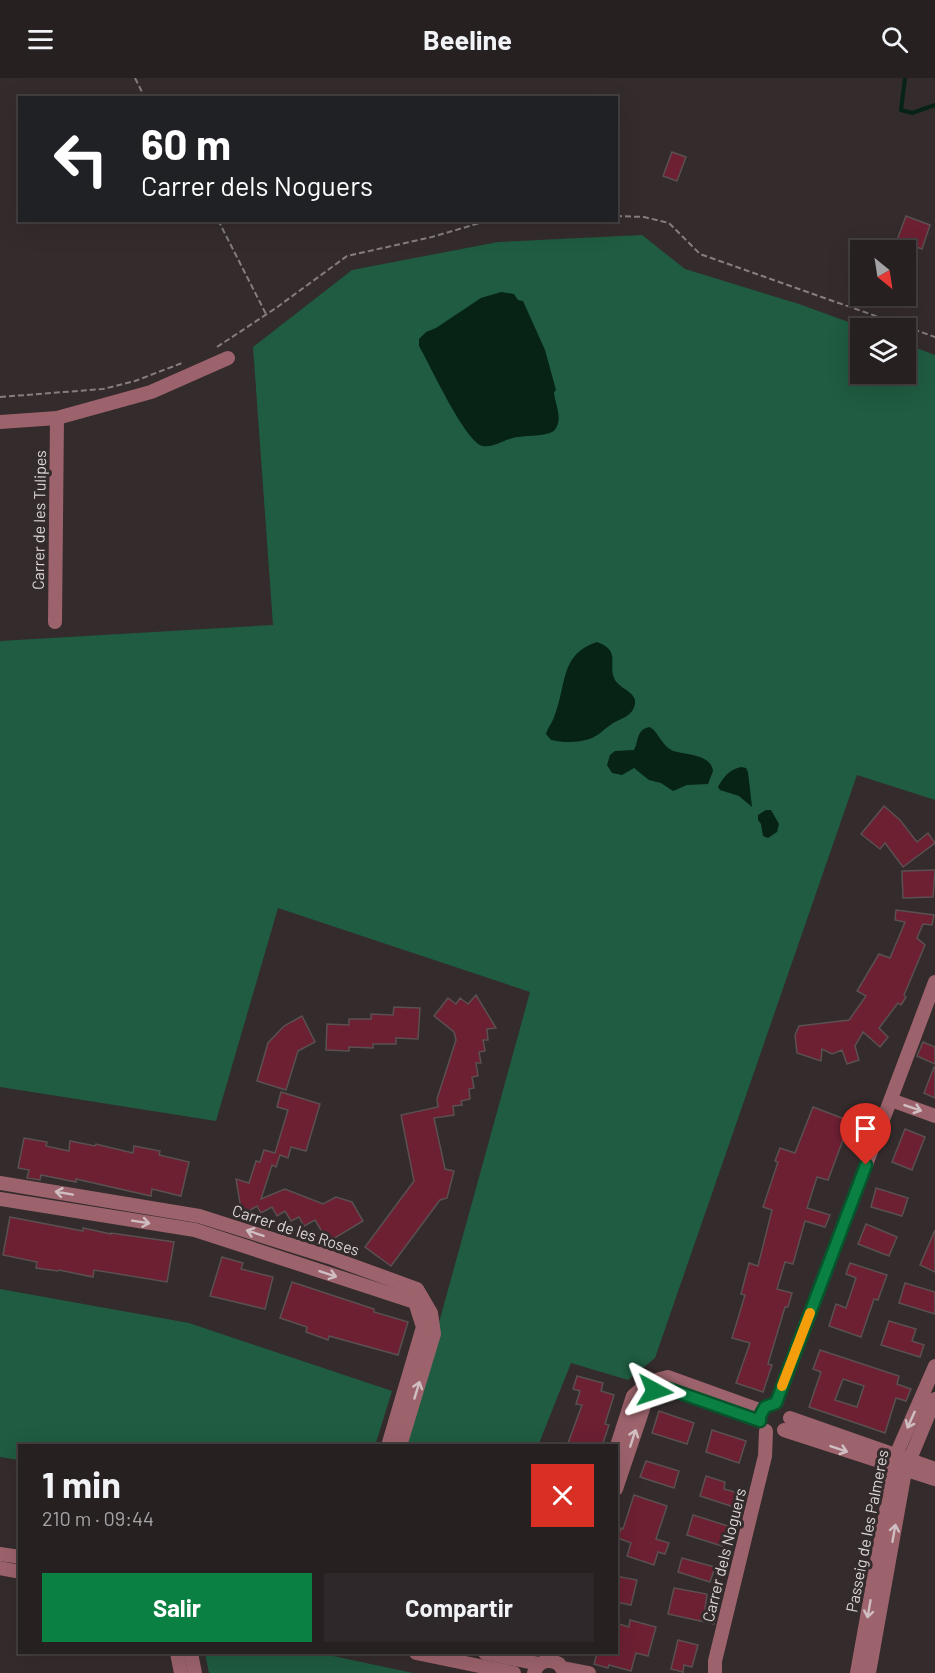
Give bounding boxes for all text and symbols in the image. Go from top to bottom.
icon: menu [24,23,57,56]
text: Beeline [423,23,512,55]
icon: search [878,23,911,56]
text: 60 m [141,118,231,168]
icon: left [42,120,120,198]
text: Carrer dels Noguers [141,169,373,201]
north arrow [850,240,916,306]
map controls [850,240,916,384]
button: layers [850,318,916,384]
street label: Carrer de les Tulipes [28,450,49,590]
pin [840,1103,891,1165]
one-way arrow [903,1103,922,1114]
icon: arrive [849,1112,882,1145]
one-way arrow [55,1187,75,1198]
street label: Carrer de les Roses [230,1200,362,1259]
one-way arrow [130,1216,150,1227]
one-way arrow [246,1227,265,1238]
one-way arrow [318,1269,337,1280]
position arrow [623,1359,687,1423]
one-way arrow [412,1381,423,1400]
one-way arrow [905,1410,917,1428]
one-way arrow [628,1429,639,1448]
one-way arrow [829,1444,848,1455]
street label: Passeig de les Palmeres [841,1448,892,1614]
text: 1 min [42,1462,121,1505]
button: close [531,1464,594,1527]
street label: Carrer dels Noguers [698,1486,749,1624]
text: 210 m · 09:44 [42,1506,154,1530]
one-way arrow [889,1523,900,1543]
button: Salir [42,1573,312,1642]
button: Compartir [324,1573,594,1642]
one-way arrow [863,1599,874,1618]

